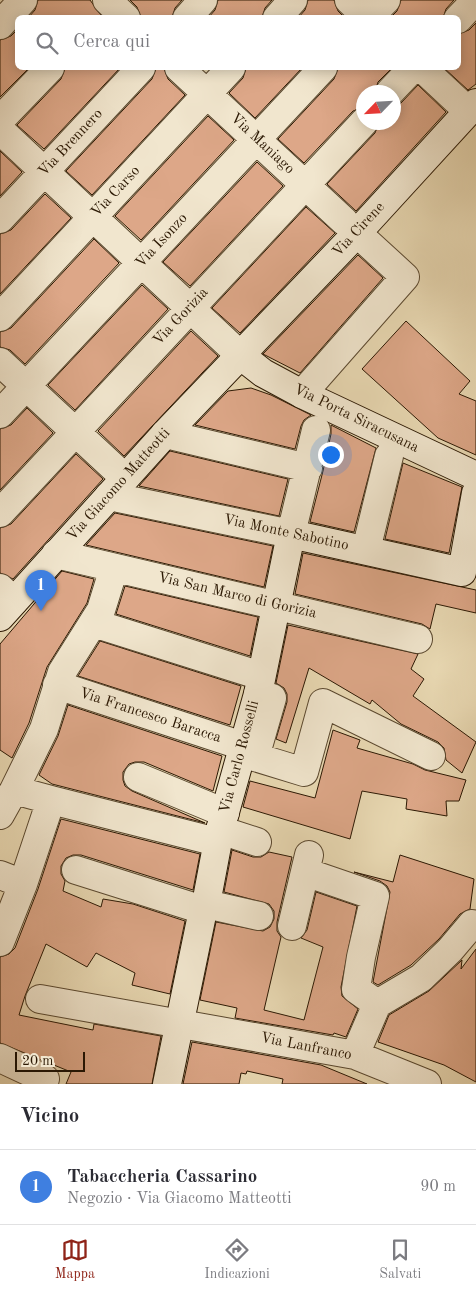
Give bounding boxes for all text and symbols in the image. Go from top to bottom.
search box [15,15,461,70]
icon: search [33,29,61,57]
text: Cerca qui [73,33,150,52]
north arrow [356,85,401,130]
street label: Via Brennero [36,106,106,180]
street label: Via Maniago [227,111,297,177]
street label: Via Carso [89,163,143,221]
street label: Via Cirene [330,200,388,260]
street label: Via Isonzo [133,211,191,271]
street label: Via Gorizia [151,285,212,349]
street label: Via Porta Siracusana [291,382,422,456]
street label: Via Giacomo Matteotti [65,426,173,544]
your location [318,442,344,468]
street label: Via Monte Sabotino [222,512,350,554]
pin: 1 [25,570,57,611]
street label: Via San Marco di Gorizia [156,570,318,622]
street label: Via Francesco Baracca [77,686,223,746]
street label: Via Carlo Rosselli [218,699,262,815]
street label: Via Lanfranco [259,1031,353,1063]
scale bar [15,1049,85,1072]
text: 20 m [22,1054,53,1068]
text: Vicino [20,1106,79,1127]
text: Tabaccheria Cassarino [67,1168,257,1187]
text: 1 [31,1179,41,1195]
text: 90 m [420,1179,456,1195]
text: Negozio · Via Giacomo Matteotti [67,1191,291,1207]
tab: Mappa [55,1236,95,1283]
tab: Indicazioni [204,1236,270,1283]
tab: Salvati [379,1236,421,1283]

